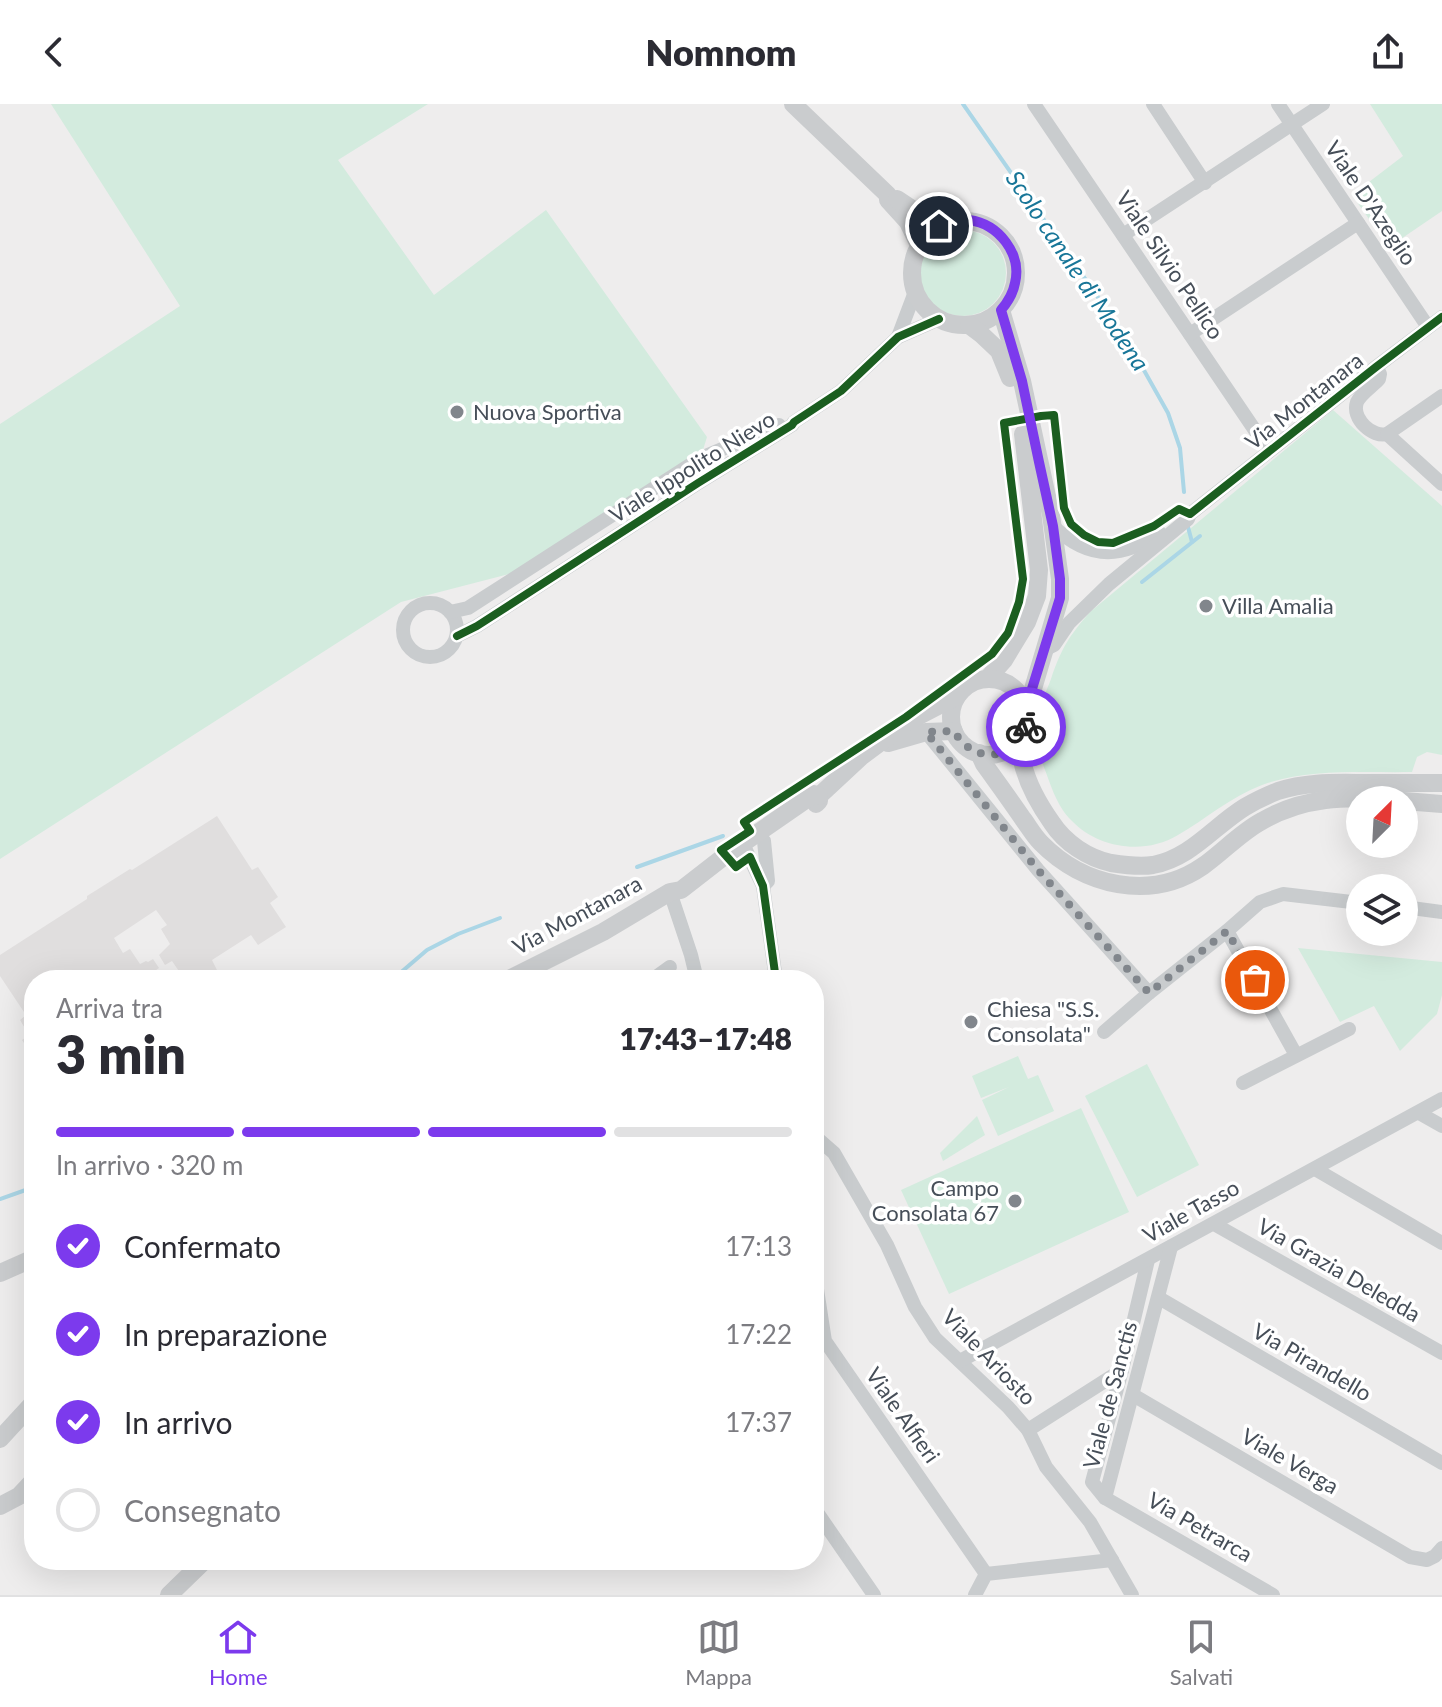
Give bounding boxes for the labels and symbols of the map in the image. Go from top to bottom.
street label: Viale D'Azeglio [1320,135,1423,270]
water label: Scolo canale di Modena [1001,165,1156,376]
street label: Viale Silvio Pellico [1111,185,1230,344]
pin [905,192,973,260]
street label: Via Montanara [1239,346,1368,455]
place label: Nuova Sportiva [473,398,622,425]
marker: Nuova Sportiva [448,403,466,421]
street label: Viale Ippolito Nievo [604,405,779,528]
place label: Villa Amalia [1222,592,1334,619]
marker: Villa Amalia [1197,597,1215,615]
courier [986,687,1066,767]
north arrow [1346,786,1418,858]
street label: Via Montanara [508,869,646,960]
pin [1221,946,1289,1014]
place label: Chiesa "S.S. Consolata" [987,995,1099,1047]
marker: Chiesa "S.S. Consolata" [962,1013,980,1031]
street label: Viale Tasso [1138,1173,1244,1248]
place label: Campo Consolata 67 [872,1174,999,1226]
marker: Campo Consolata 67 [1006,1192,1024,1210]
street label: Via Grazia Deledda [1253,1212,1426,1327]
street label: Viale Ariosto [937,1303,1042,1410]
street label: Via Pirandello [1248,1317,1377,1407]
street label: Viale de Sanctis [1077,1318,1142,1472]
street label: Viale Alfieri [861,1362,946,1468]
street label: Viale Verga [1237,1422,1344,1499]
street label: Via Petrarca [1143,1486,1257,1567]

